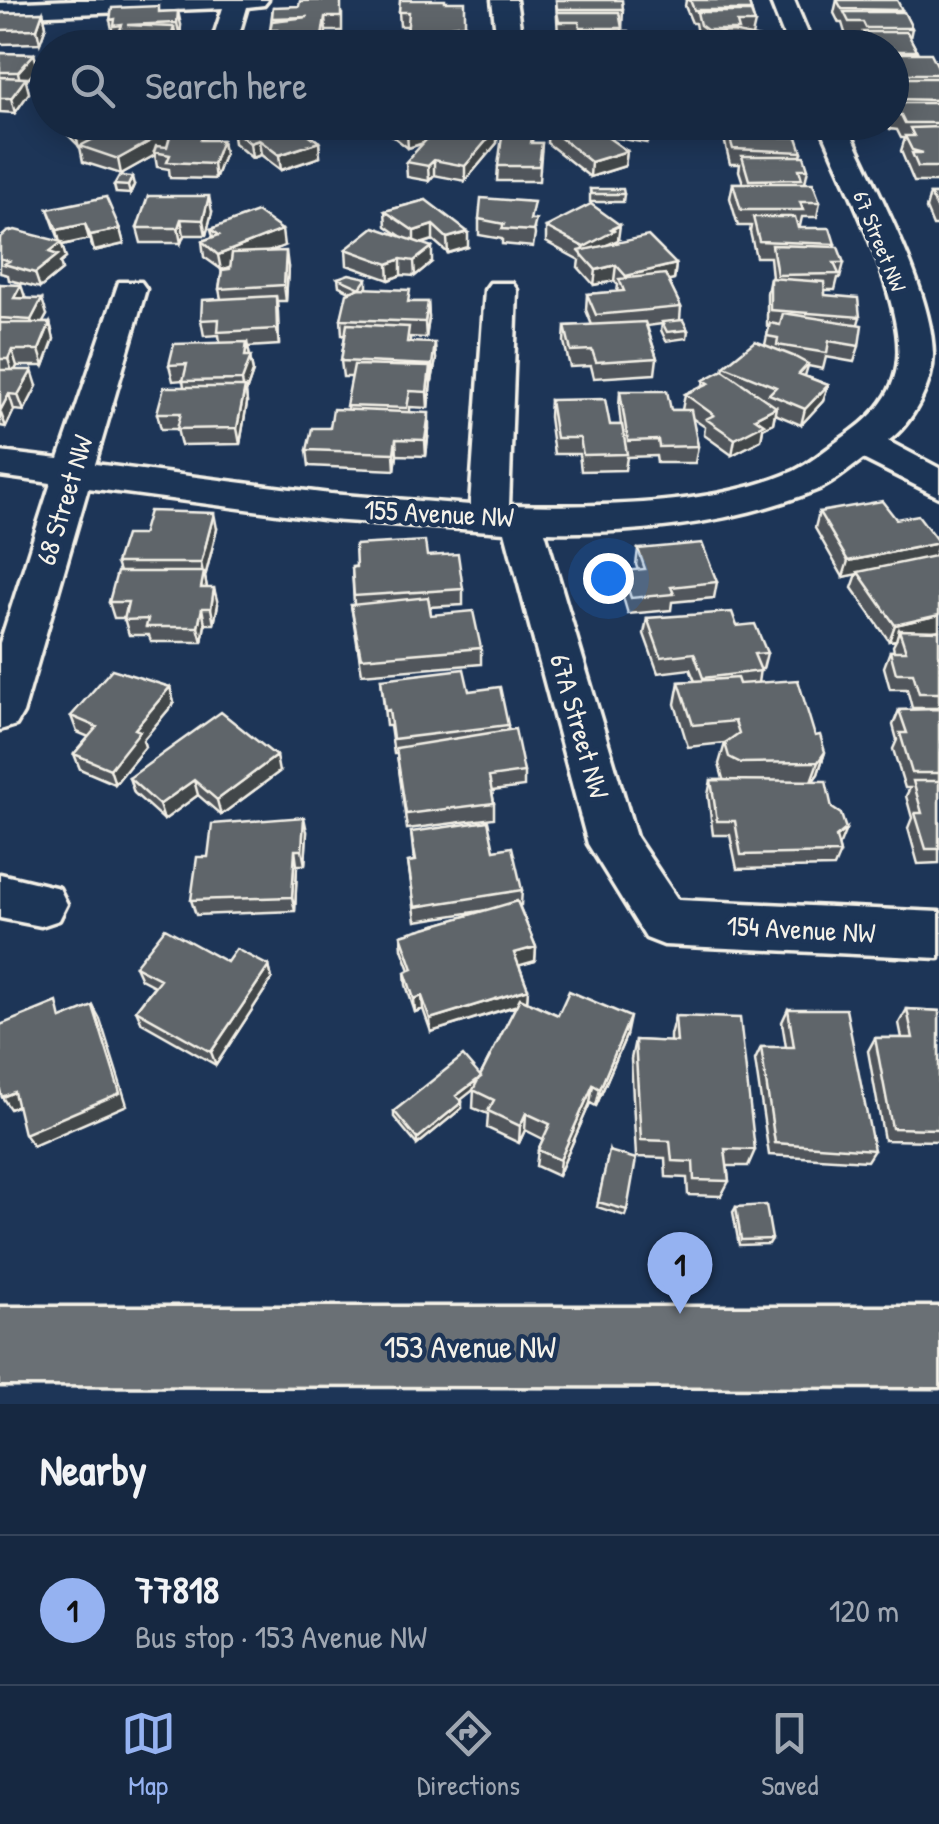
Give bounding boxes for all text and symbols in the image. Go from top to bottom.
search box [30,30,909,140]
icon: search [65,58,120,113]
text: Search here [145,59,307,111]
street label: 67 Street NW [846,186,914,296]
street label: 68 Street NW [26,431,102,569]
street label: 155 Avenue NW [363,490,515,536]
your location [583,553,634,604]
street label: 67A Street NW [541,649,619,803]
street label: 154 Avenue NW [726,906,876,952]
pin: 1 [648,1232,712,1314]
street label: 153 Avenue NW [384,1325,556,1368]
text: Nearby [40,1441,147,1498]
text: 77818 [135,1563,219,1615]
text: 1 [67,1589,78,1632]
text: 120 m [829,1589,899,1632]
text: Bus stop · 153 Avenue NW [135,1615,427,1658]
tab: Map [121,1706,176,1804]
tab: Directions [417,1706,520,1804]
tab: Saved [761,1706,818,1804]

